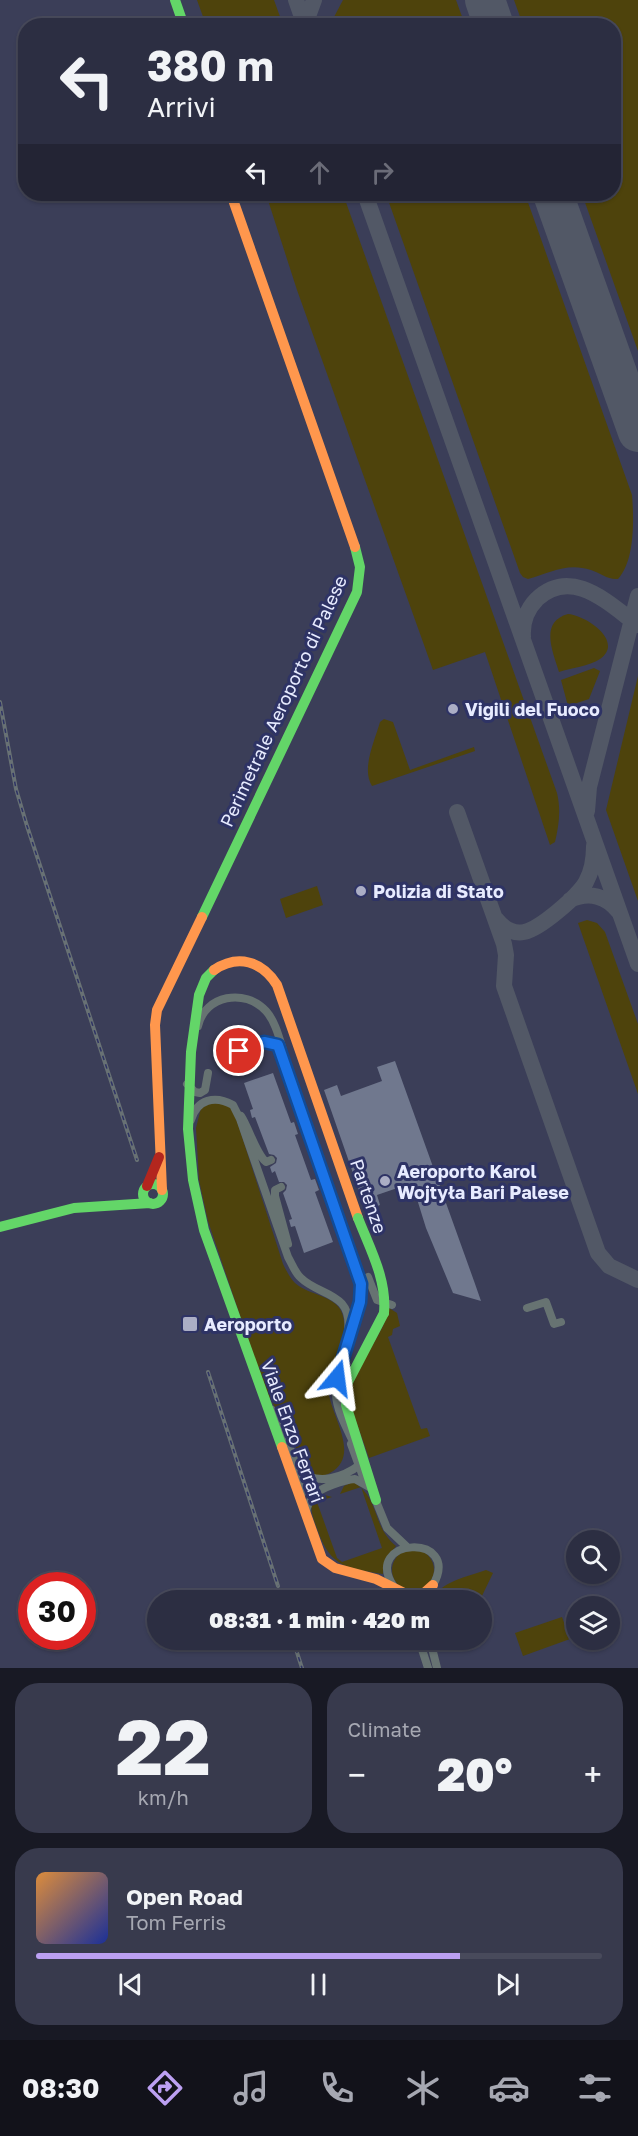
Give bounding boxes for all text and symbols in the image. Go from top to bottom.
text: 380 m [147,40,274,90]
icon: left [48,42,126,120]
text: Arrivi [147,91,216,123]
icon: left [240,156,273,189]
icon: ahead [303,156,336,189]
icon: right [366,156,399,189]
street label: Perimetrale Aeroporto di Palese [215,572,351,830]
place label: Vigili del Fuoco [465,698,600,720]
marker: Vigili del Fuoco [446,702,460,716]
place label: Polizia di Stato [373,880,504,902]
marker: Polizia di Stato [354,884,368,898]
pin [213,1025,264,1076]
icon: arrive [222,1034,255,1067]
street label: Partenze [346,1156,392,1236]
place label: Aeroporto Karol Wojtyła Bari Palese [397,1160,569,1203]
marker: Aeroporto Karol Wojtyła Bari Palese [378,1174,392,1188]
place label: Aeroporto [204,1313,292,1335]
marker: Aeroporto [181,1315,199,1333]
position arrow [305,1346,369,1410]
street label: Viale Enzo Ferrari [257,1356,329,1506]
map controls [566,1530,620,1650]
button: search [566,1530,620,1584]
speed limit sign: 30 [18,1572,96,1650]
button: layers [566,1596,620,1650]
text: 08:31 · 1 min · 420 m [209,1606,430,1633]
text: 22 [116,1699,211,1792]
text: Climate [348,1717,421,1741]
text: 20° [437,1747,512,1801]
text: − [348,1755,366,1794]
text: + [584,1755,602,1794]
text: km/h [138,1785,189,1809]
text: Open Road [126,1883,243,1910]
text: Tom Ferris [126,1910,226,1934]
icon: previous [114,1968,147,2001]
icon: pause [302,1968,335,2001]
icon: next [491,1968,524,2001]
icon: directions [144,2067,186,2109]
icon: music [230,2067,272,2109]
icon: phone [316,2067,358,2109]
icon: climate [402,2067,444,2109]
icon: car [488,2067,530,2109]
icon: filters [574,2067,616,2109]
text: 08:30 [22,2072,100,2104]

